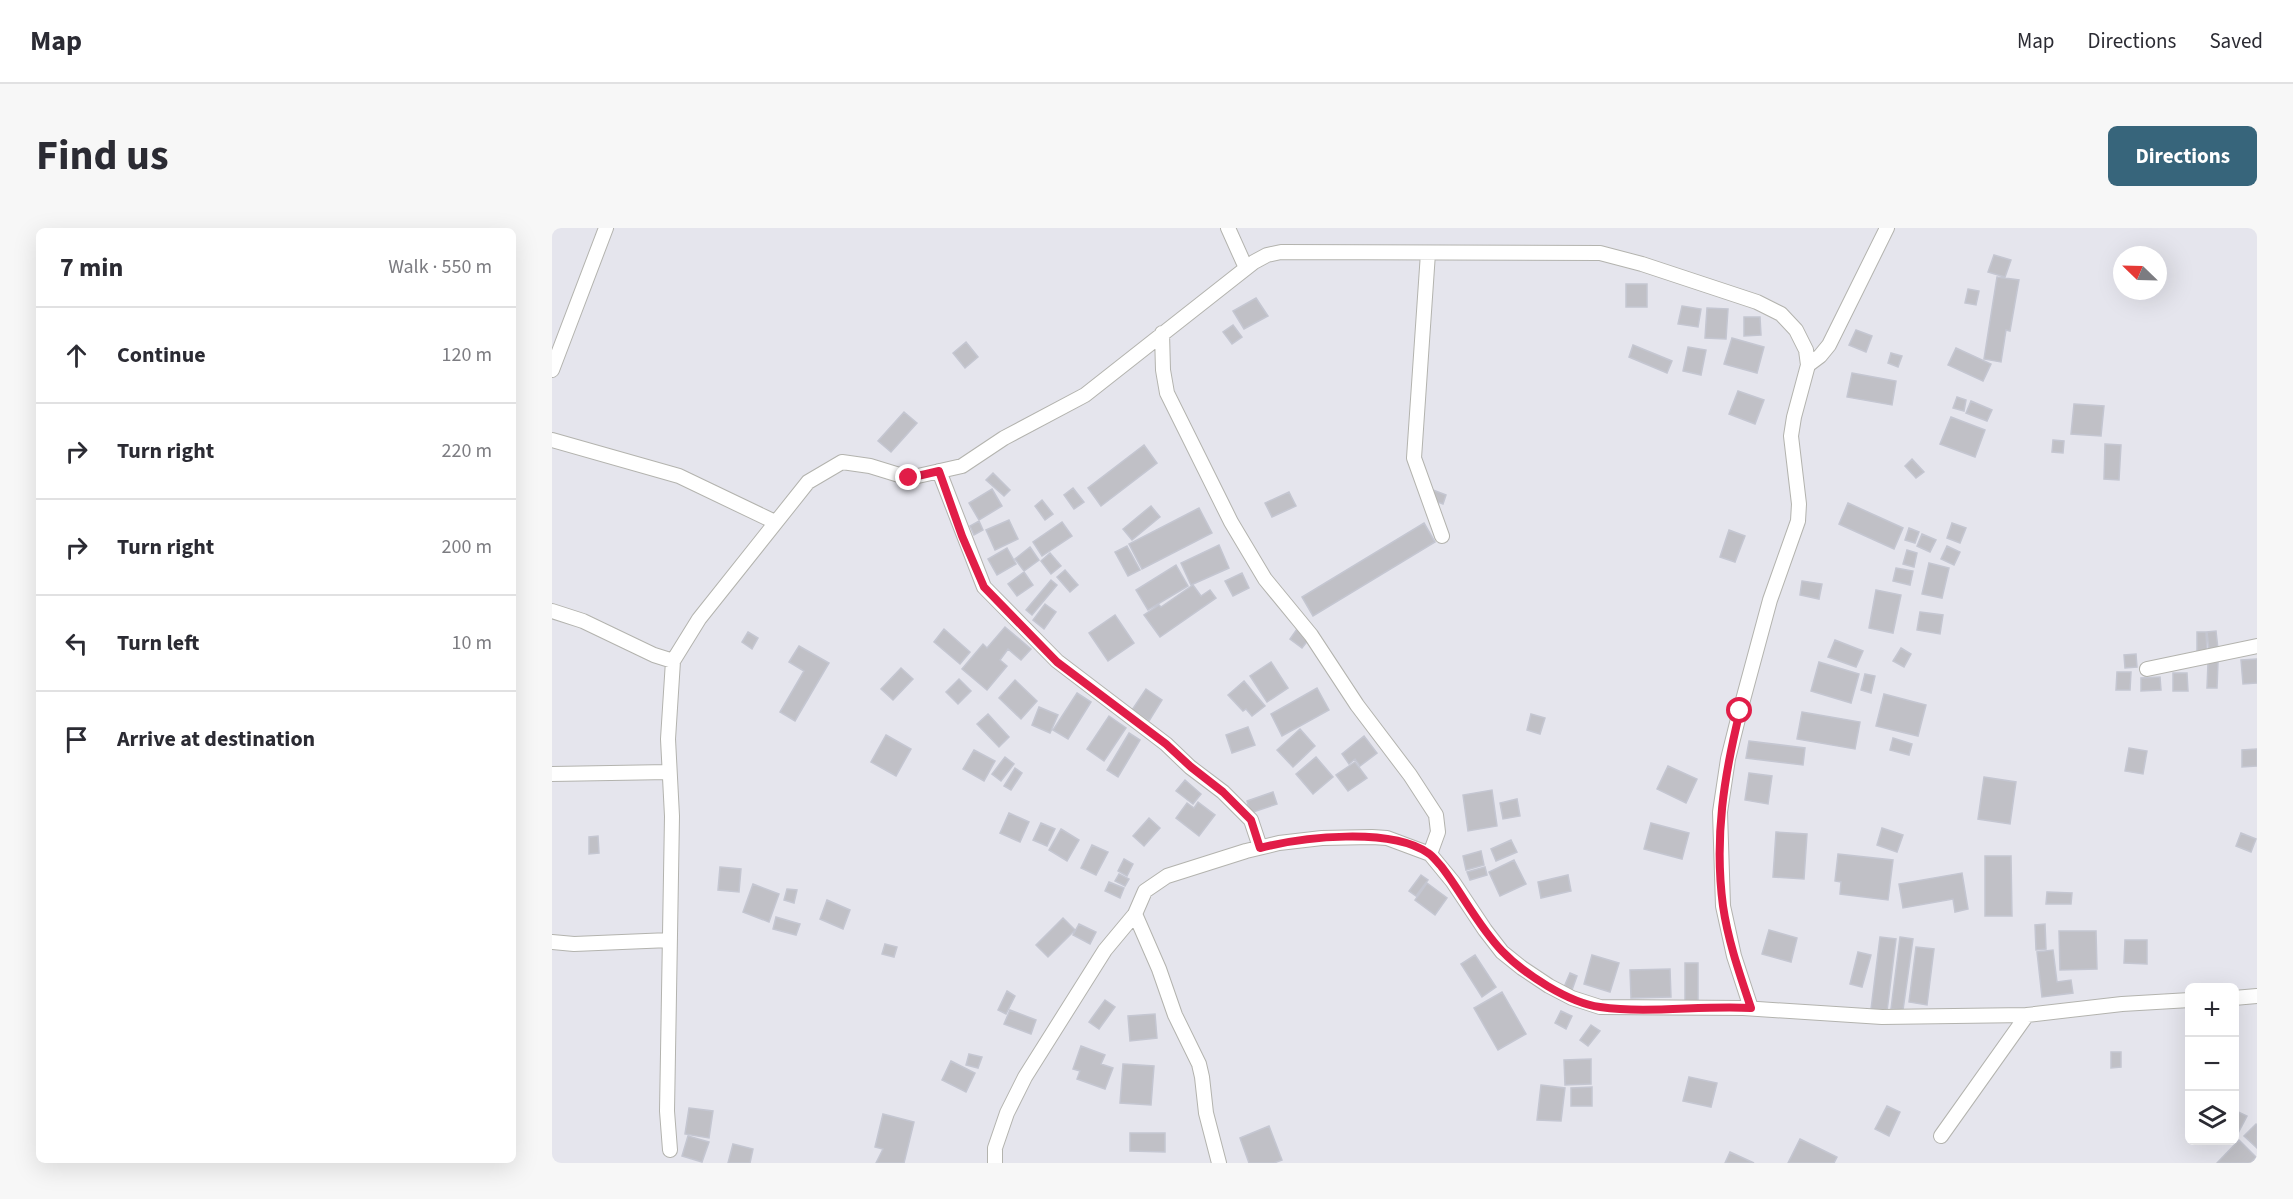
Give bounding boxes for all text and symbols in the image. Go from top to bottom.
text: Map [30,21,82,61]
text: Map [2017,26,2055,56]
text: Directions [2088,26,2176,56]
text: Saved [2209,26,2263,56]
text: Find us [36,126,169,186]
button: Directions [2108,126,2257,186]
north arrow [2113,246,2167,300]
text: 7 min [60,249,123,286]
text: Walk · 550 m [388,253,492,281]
icon: ahead [60,339,93,372]
text: Continue [117,339,206,371]
text: 120 m [442,341,492,369]
icon: right [60,435,93,468]
text: Turn right [117,435,214,467]
text: 220 m [442,437,492,465]
route end [895,464,921,490]
icon: right [60,531,93,564]
text: Turn right [117,531,214,563]
text: 200 m [442,533,492,561]
icon: left [60,627,93,660]
text: Turn left [117,627,199,659]
text: 10 m [452,629,492,657]
route start [1726,697,1752,723]
icon: arrive [60,723,93,756]
text: Arrive at destination [117,723,315,755]
map controls [2185,983,2239,1145]
button: + [2185,983,2239,1037]
button: − [2185,1037,2239,1091]
button: layers [2185,1091,2239,1145]

